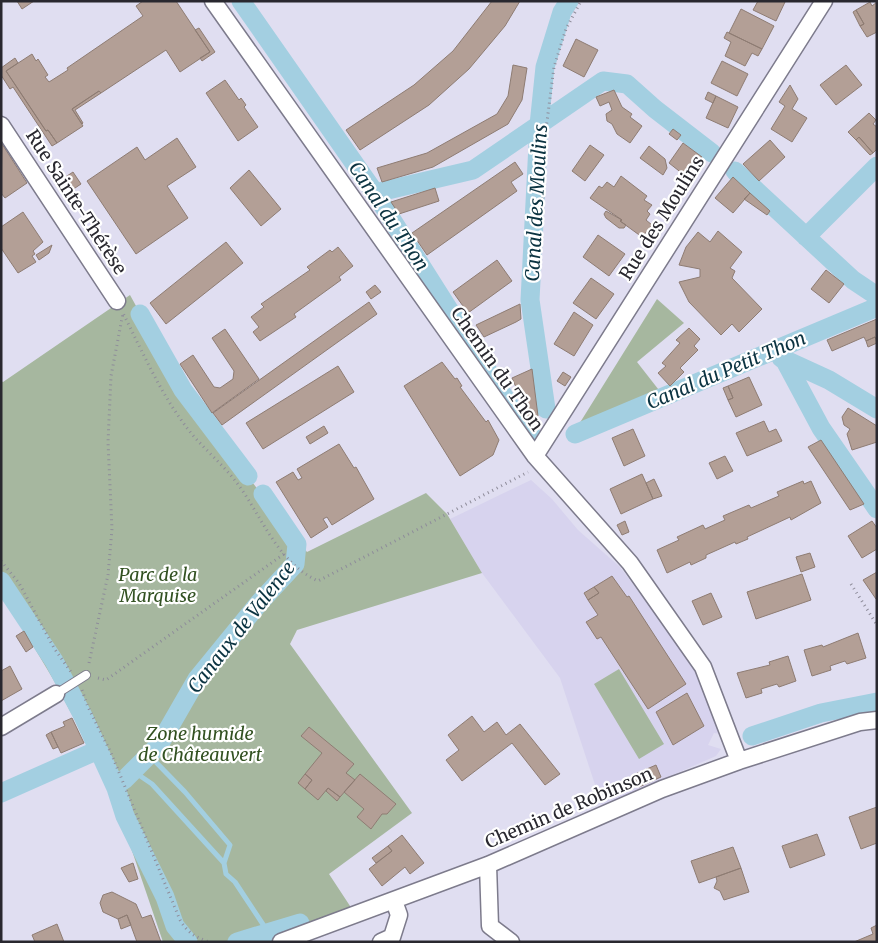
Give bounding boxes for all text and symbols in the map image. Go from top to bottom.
water label: Canal des Moulins [520,124,552,282]
street label: Rue Sainte-Thérèse [21,125,132,279]
street label: Rue des Moulins [614,151,709,284]
water label: Canal du Thon [344,157,434,275]
street label: Chemin du Thon [446,302,549,435]
water label: Canal du Petit Thon [643,326,809,414]
water label: Canaux de Valence [182,556,300,698]
park label: Parc de la Marquise [119,563,197,607]
park label: Zone humide de Châteauvert [138,722,263,766]
street label: Chemin de Robinson [481,762,656,853]

